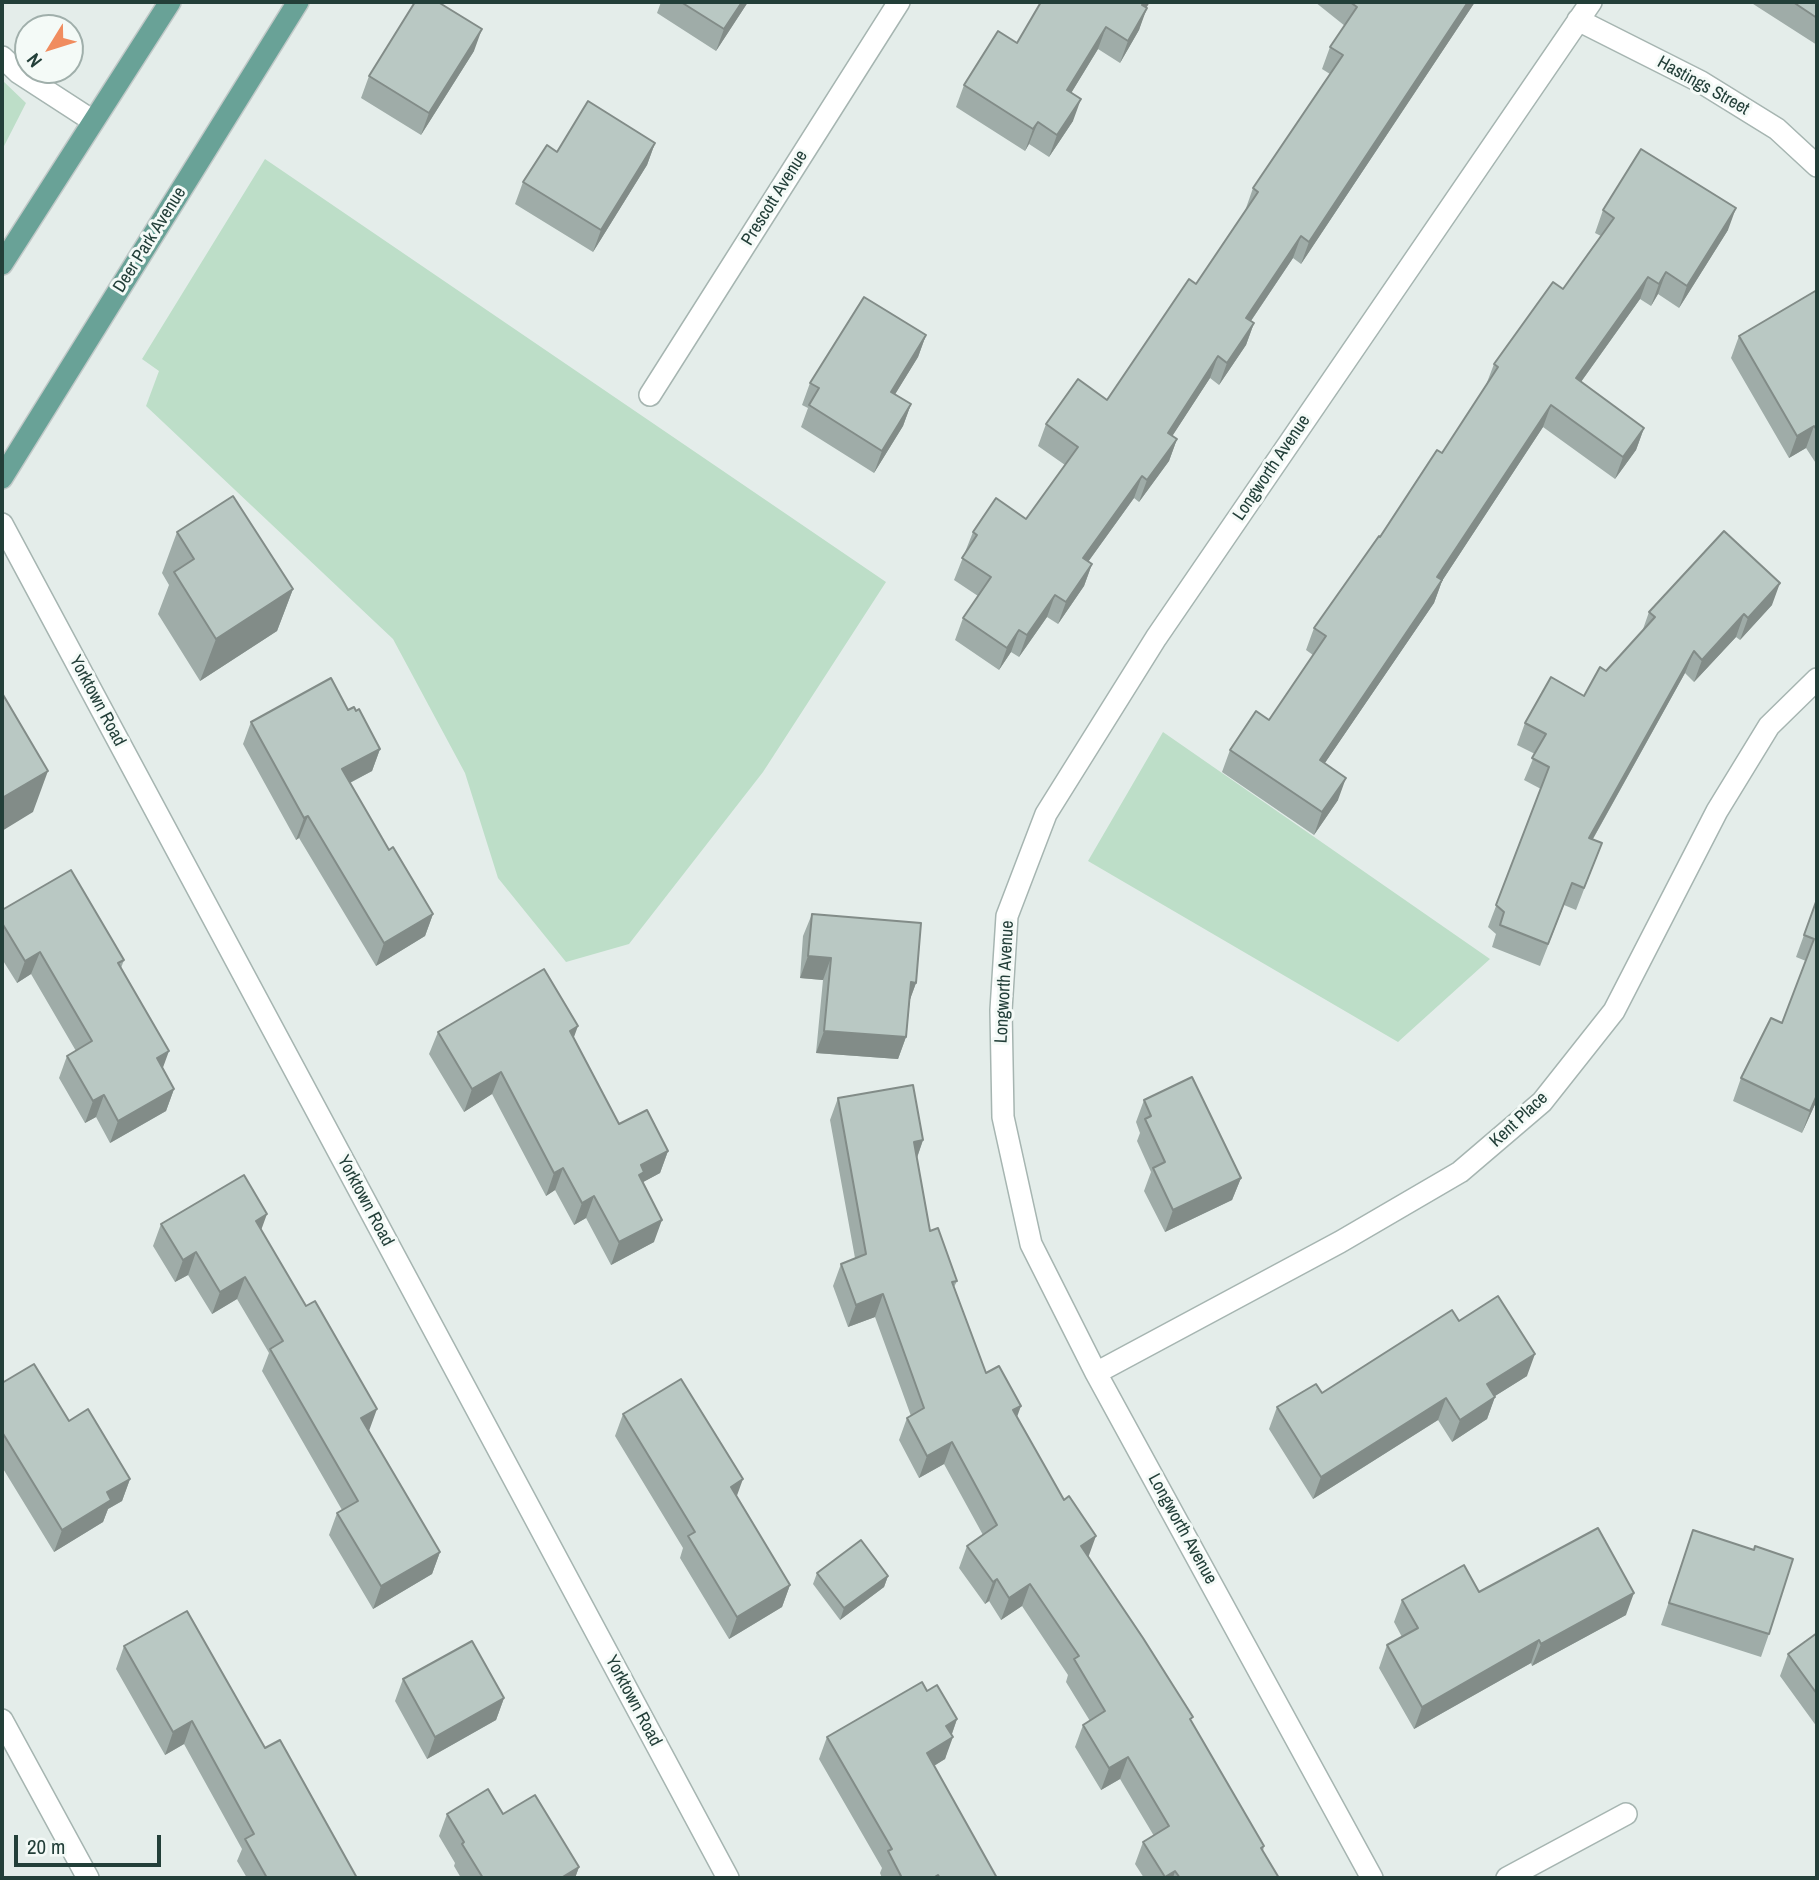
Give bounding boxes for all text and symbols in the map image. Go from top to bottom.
north arrow [14,14,84,84]
text: N [20,48,48,73]
street label: Hastings Street [1653,52,1753,120]
street label: Prescott Avenue [737,146,813,250]
street label: Deer Park Avenue [109,183,191,297]
street label: Longworth Avenue [1229,411,1315,525]
street label: Yorktown Road [64,652,130,750]
street label: Longworth Avenue [991,920,1019,1044]
street label: Kent Place [1486,1088,1552,1152]
street label: Yorktown Road [332,1152,398,1250]
street label: Longworth Avenue [1143,1470,1221,1588]
street label: Yorktown Road [600,1652,666,1750]
scale bar [18,1820,164,1864]
text: 20 m [27,1832,65,1861]

